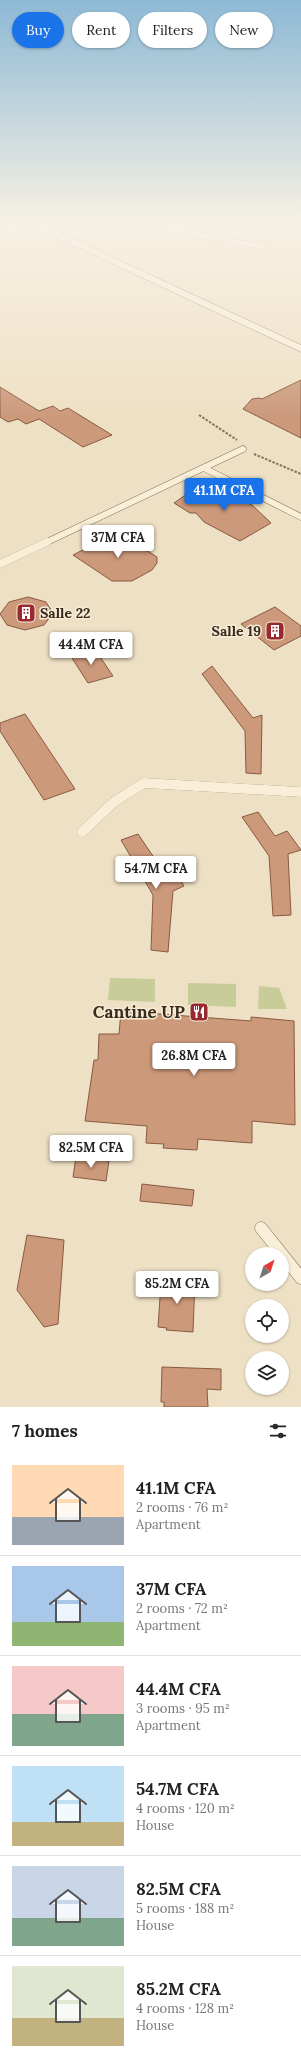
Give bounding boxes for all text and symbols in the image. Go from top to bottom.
chip: Buy [12,12,64,48]
chip: Rent [72,12,130,48]
chip: Filters [138,12,207,48]
chip: New [215,12,273,48]
pin: 41.1M CFA [178,478,270,512]
text: 41.1M CFA [193,482,255,499]
pin: 37M CFA [81,525,155,559]
text: 37M CFA [91,529,145,546]
building icon: Salle 22 [15,602,37,624]
place label: Salle 22 [40,604,91,622]
building icon: Salle 19 [264,620,286,642]
place label: Salle 19 [212,622,261,640]
pin: 44.4M CFA [45,632,137,666]
text: 44.4M CFA [59,636,123,653]
pin: 54.7M CFA [110,856,202,890]
text: 54.7M CFA [124,860,188,877]
place label: Cantine UP [93,1001,185,1023]
restaurant icon: Cantine UP [188,1001,210,1023]
pin: 26.8M CFA [148,1043,240,1077]
text: 26.8M CFA [161,1047,227,1064]
pin: 82.5M CFA [45,1135,137,1169]
text: 82.5M CFA [59,1139,123,1156]
north arrow [245,1247,289,1291]
map controls [245,1247,289,1395]
pin: 85.2M CFA [131,1271,223,1305]
text: 85.2M CFA [145,1275,209,1292]
button: locate [245,1299,289,1343]
button: layers [245,1351,289,1395]
text: 7 homes [12,1420,78,1442]
icon: filters [267,1420,289,1442]
text: 41.1M CFA [136,1477,216,1499]
icon: home [44,1481,92,1529]
text: 2 rooms · 76 m² [136,1499,228,1516]
text: Apartment [136,1516,201,1533]
text: 37M CFA [136,1578,206,1600]
icon: home [44,1582,92,1630]
text: 2 rooms · 72 m² [136,1600,228,1617]
text: Apartment [136,1617,201,1634]
text: 44.4M CFA [136,1678,221,1700]
icon: home [44,1682,92,1730]
text: 3 rooms · 95 m² [136,1700,230,1717]
text: Apartment [136,1717,201,1734]
text: 54.7M CFA [136,1778,219,1800]
icon: home [44,1782,92,1830]
text: 4 rooms · 120 m² [136,1800,235,1817]
text: House [136,1817,174,1834]
text: 82.5M CFA [136,1878,221,1900]
icon: home [44,1882,92,1930]
text: 5 rooms · 188 m² [136,1900,234,1917]
text: House [136,1917,174,1934]
text: 85.2M CFA [136,1978,221,2000]
icon: home [44,1982,92,2030]
text: 4 rooms · 128 m² [136,2000,234,2017]
text: House [136,2017,174,2034]

